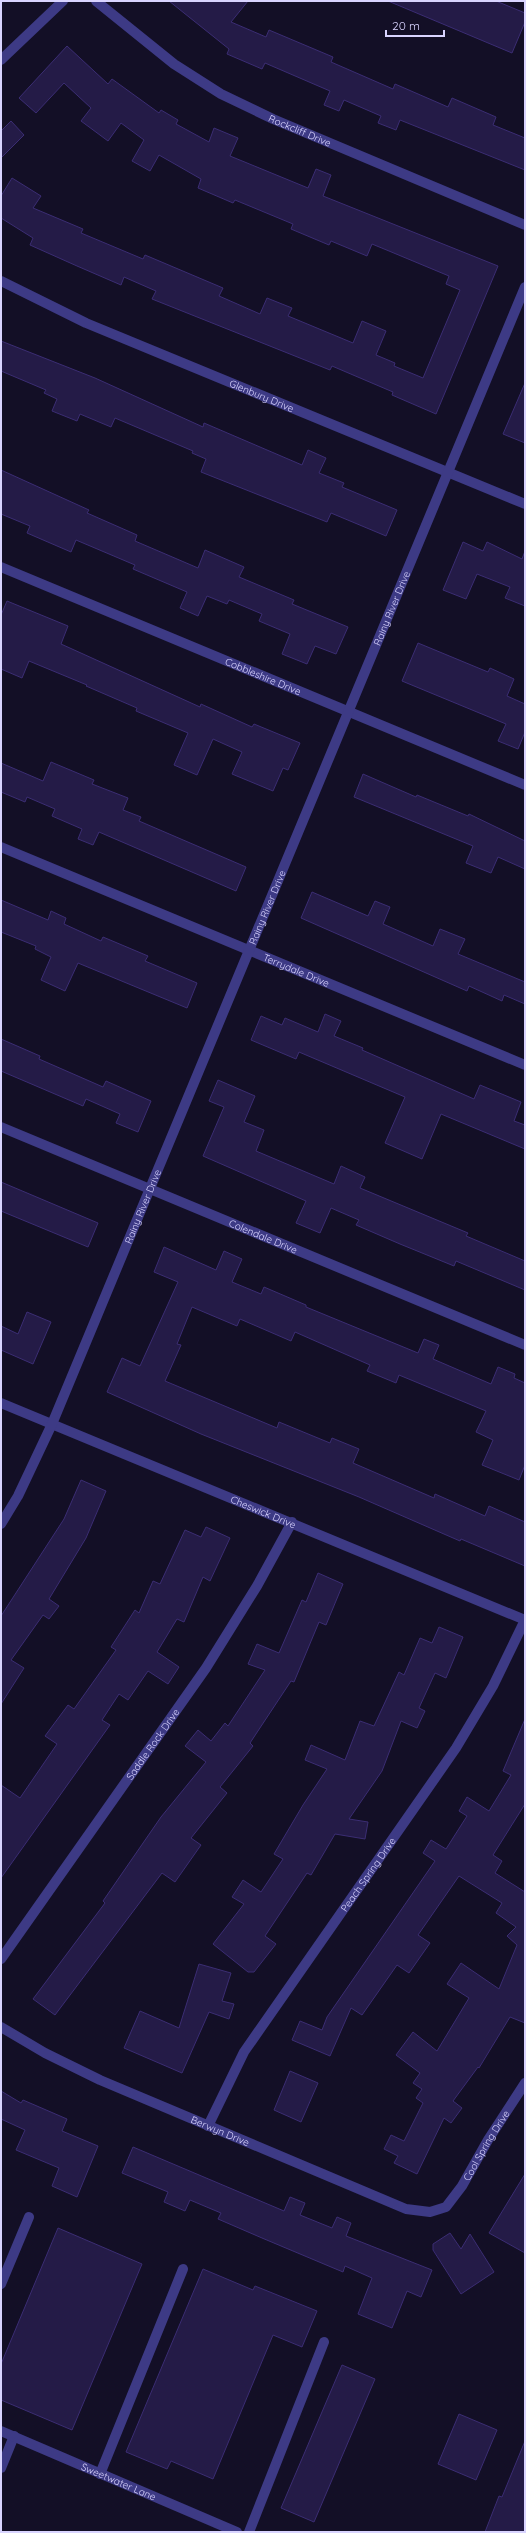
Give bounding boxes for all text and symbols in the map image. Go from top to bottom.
scale bar [386,12,444,38]
text: 20 m [392,18,420,33]
street label: Rockcliff Drive [267,111,334,149]
street label: Glenbury Drive [228,376,296,415]
street label: Rainy River Drive [370,569,413,647]
street label: Cobbleshire Drive [223,654,304,698]
street label: Rainy River Drive [246,868,288,947]
street label: Terrydale Drive [261,950,332,990]
street label: Rainy River Drive [121,1167,164,1246]
street label: Colendale Drive [227,1216,300,1256]
street label: Cheswick Drive [229,1492,298,1531]
street label: Saddle Rock Drive [123,1705,182,1782]
street label: Peach Spring Drive [338,1834,399,1914]
street label: Cool Spring Drive [460,2107,512,2183]
street label: Berwyn Drive [189,2113,252,2149]
street label: Sweetwater Lane [79,2460,158,2503]

